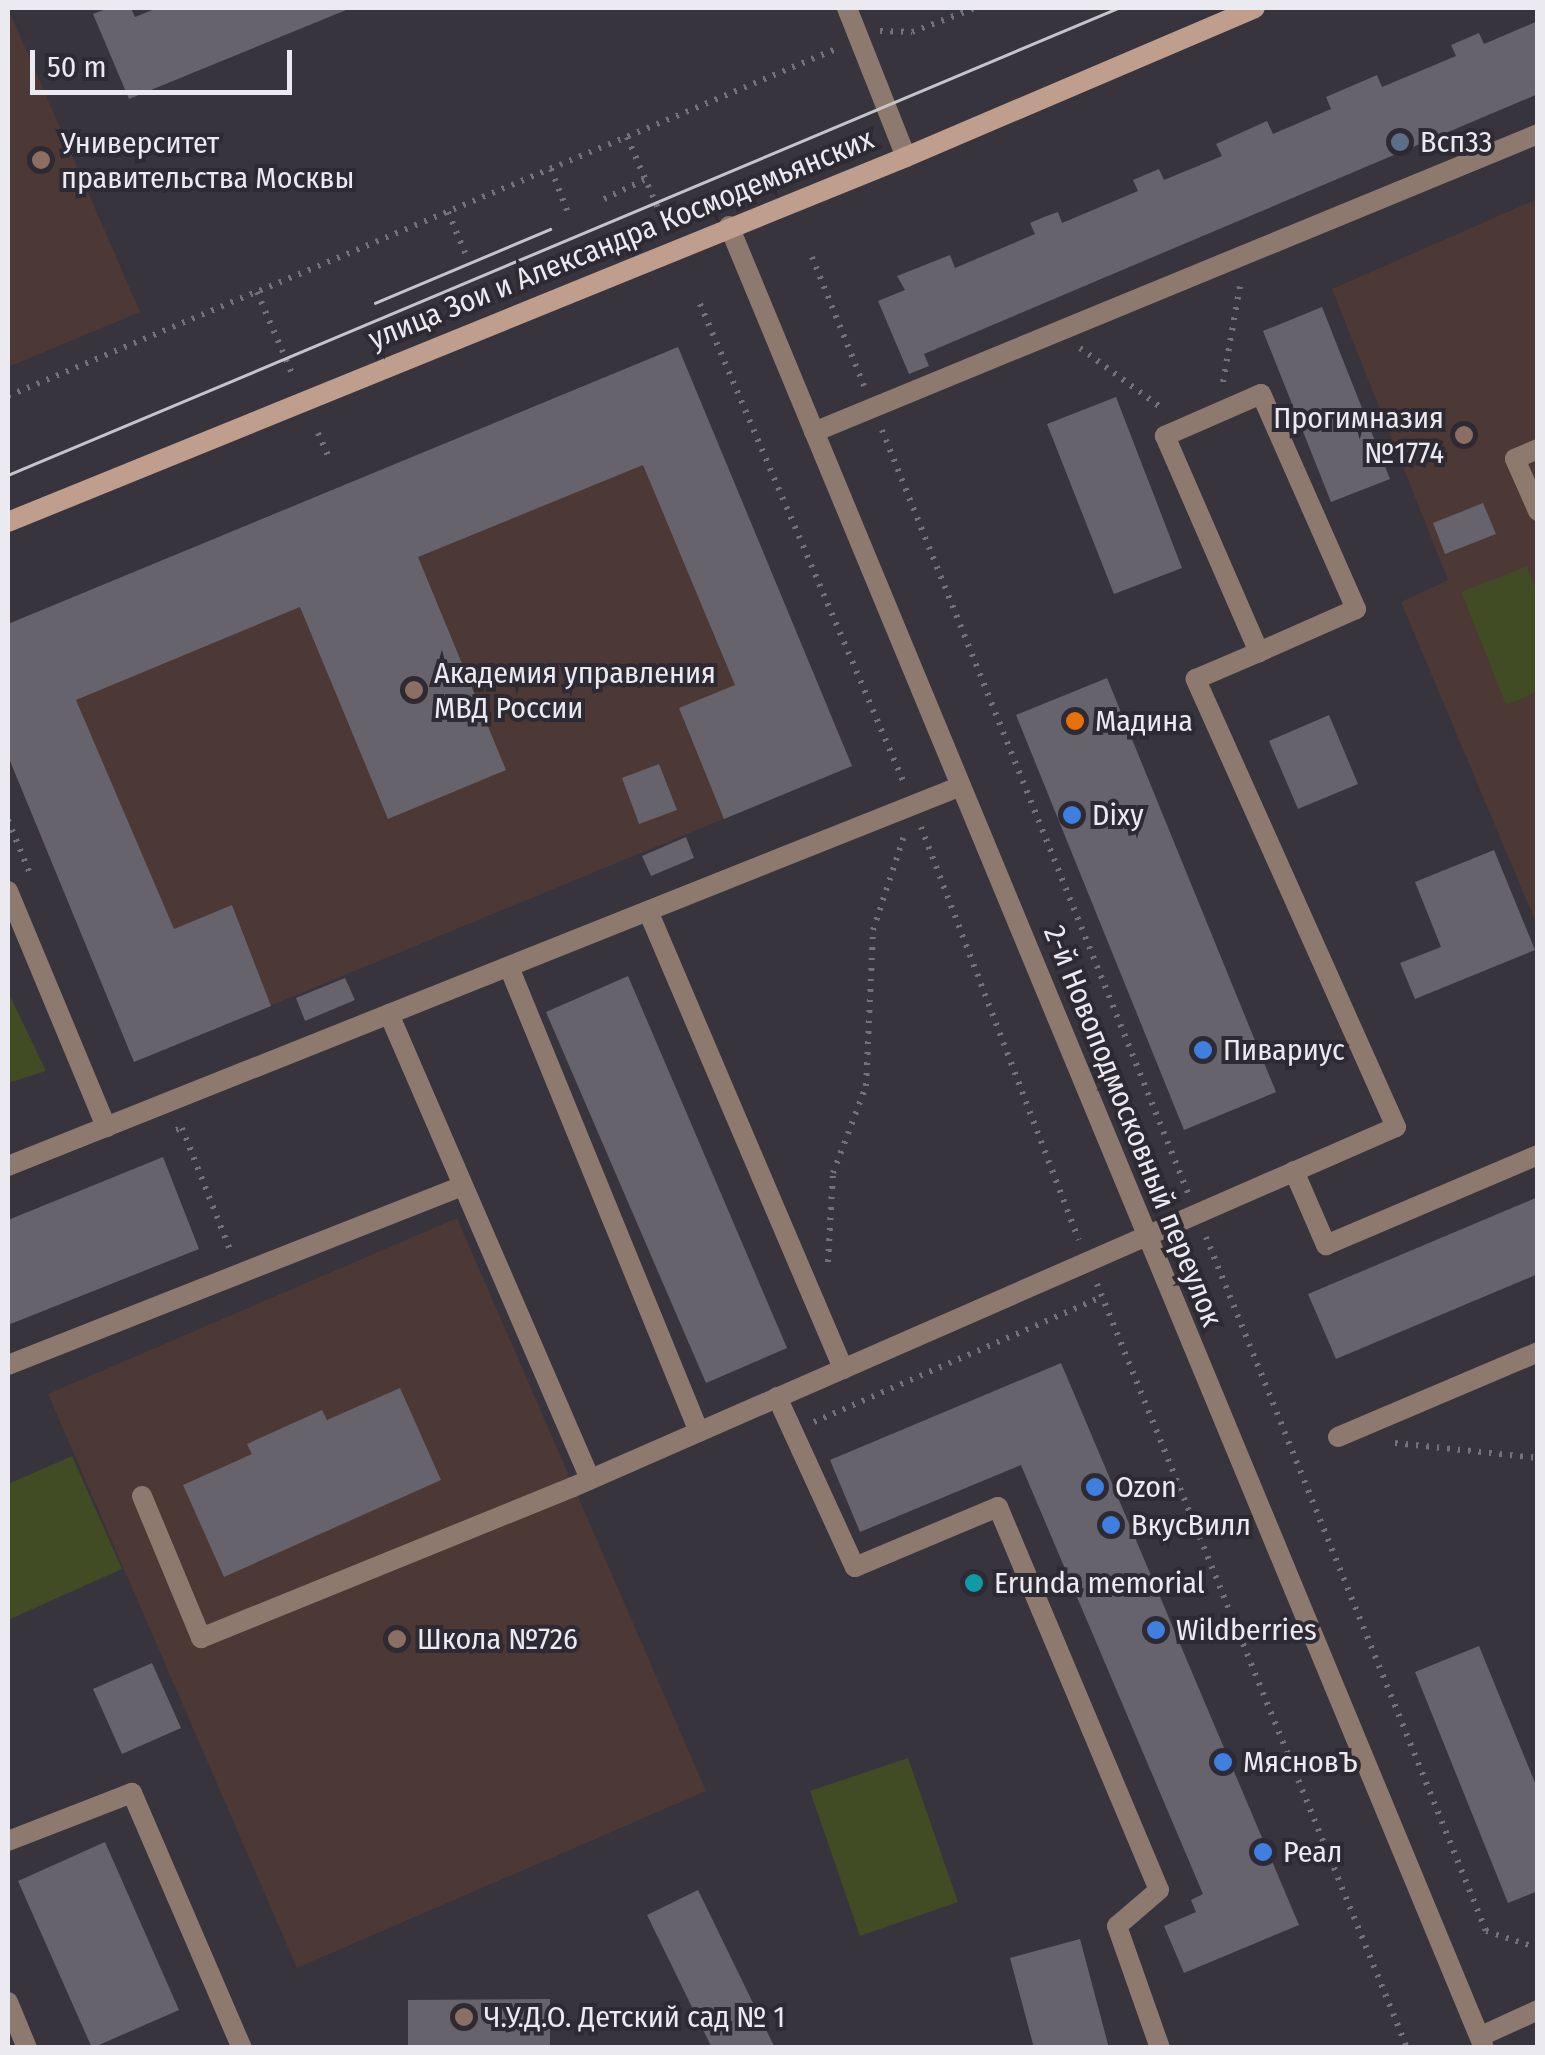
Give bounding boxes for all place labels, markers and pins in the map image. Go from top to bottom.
place label: Всп33 [1420,124,1492,160]
place label: Университет правительства Москвы [61,125,354,196]
marker: Всп33 [1389,131,1411,153]
marker: Университет правительства Москвы [30,149,52,171]
place label: Прогимназия №1774 [1273,400,1444,470]
marker: Прогимназия №1774 [1453,424,1475,446]
place label: Академия управления МВД России [434,655,716,726]
marker: Академия управления МВД России [403,679,425,701]
place label: Мадина [1095,703,1193,739]
marker: Мадина [1064,710,1086,732]
place label: Dixy [1092,797,1144,833]
marker: Dixy [1061,804,1083,826]
place label: Пивариус [1223,1032,1345,1068]
marker: Пивариус [1192,1039,1214,1061]
place label: Ozon [1115,1469,1177,1505]
marker: Ozon [1084,1476,1106,1498]
place label: ВкусВилл [1131,1507,1251,1543]
marker: ВкусВилл [1100,1514,1122,1536]
place label: Erunda memorial [994,1565,1205,1601]
marker: Erunda memorial [963,1572,985,1594]
place label: Wildberries [1176,1612,1317,1648]
marker: Wildberries [1145,1619,1167,1641]
place label: Школа №726 [417,1621,578,1657]
marker: Школа №726 [386,1628,408,1650]
place label: МясновЪ [1243,1744,1358,1780]
marker: МясновЪ [1212,1751,1234,1773]
place label: Реал [1283,1834,1342,1870]
marker: Реал [1252,1841,1274,1863]
place label: Ч.У.Д.О. Детский сад № 1 [484,1999,785,2035]
marker: Ч.У.Д.О. Детский сад № 1 [453,2006,475,2028]

